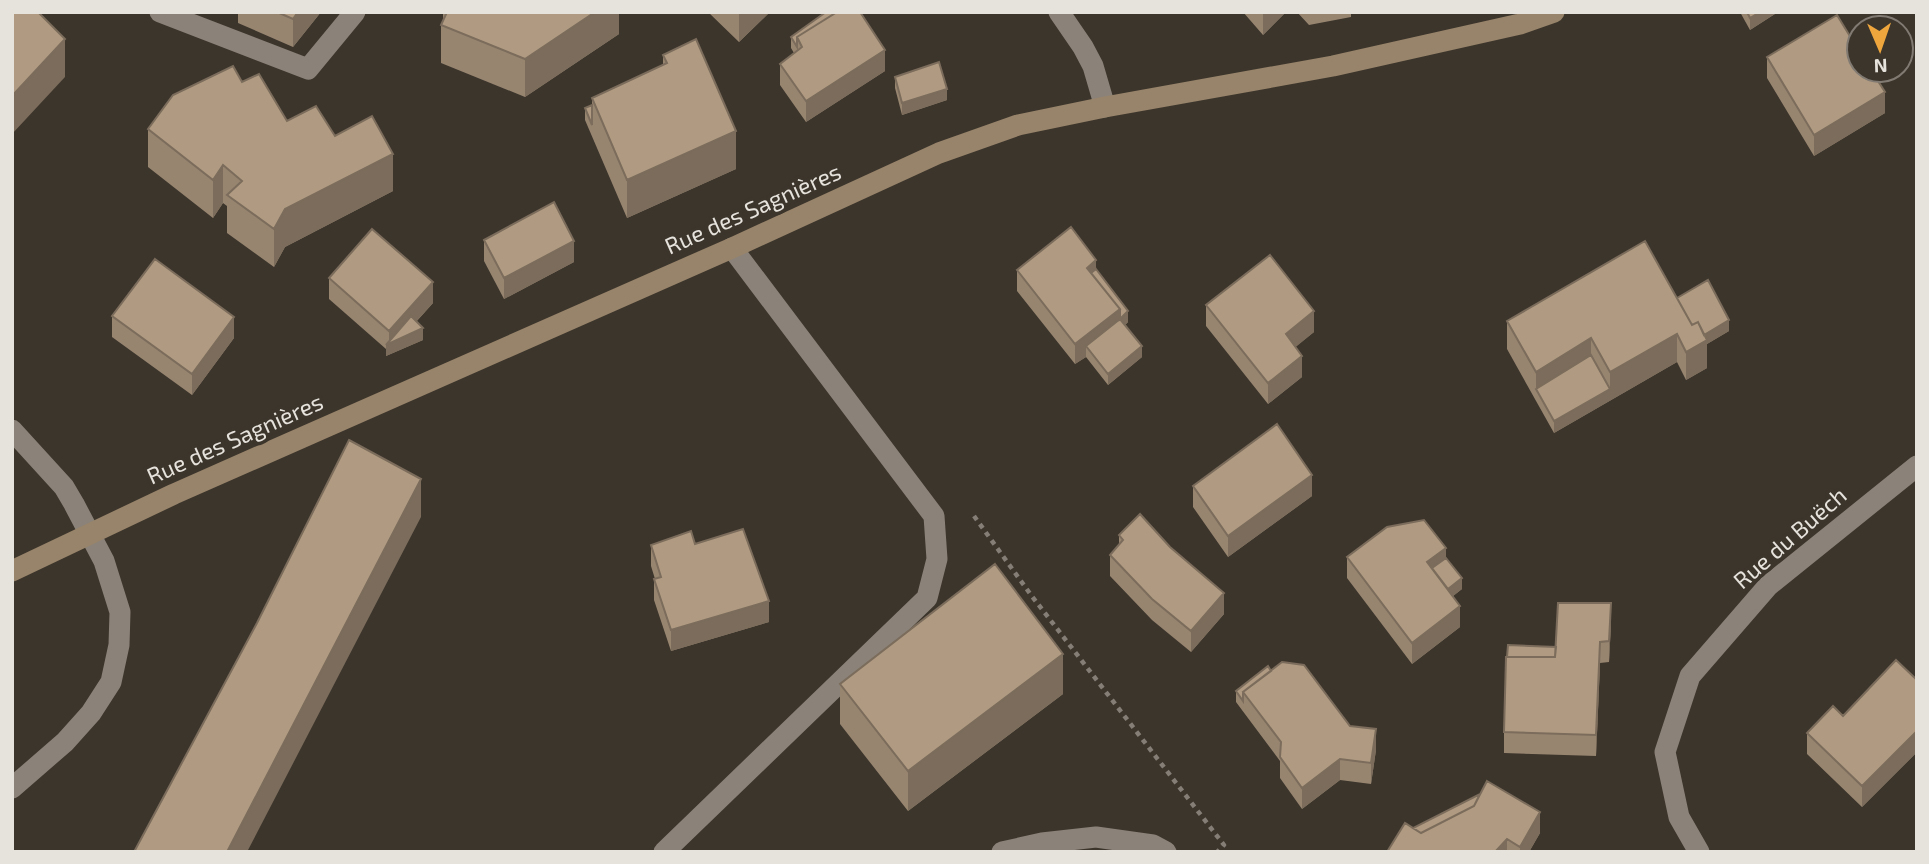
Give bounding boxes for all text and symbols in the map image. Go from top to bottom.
north arrow [1845,14,1915,84]
text: N [1873,55,1888,78]
street label: Rue des Sagnières [660,157,845,259]
street label: Rue des Sagnières [142,387,327,489]
street label: Rue du Buëch [1727,481,1852,594]

